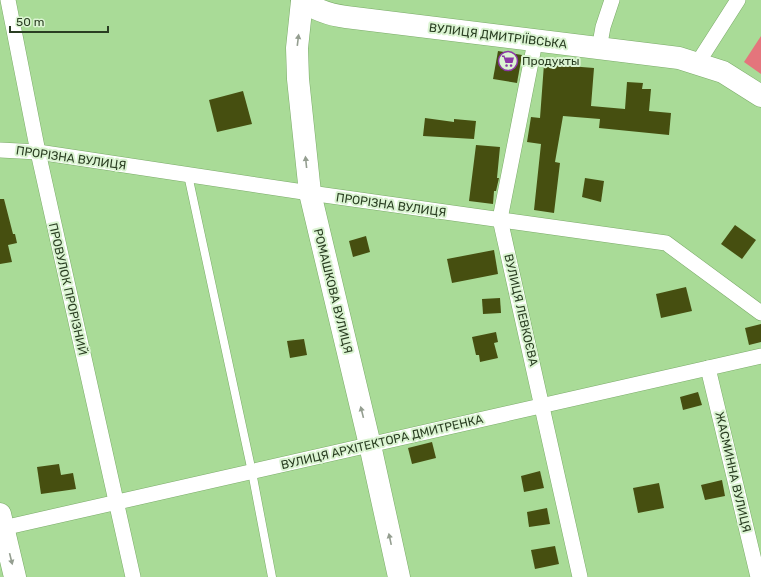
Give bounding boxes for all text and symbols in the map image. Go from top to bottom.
scale bar [10,8,108,34]
text: 50 m [16,15,44,29]
street label: ВУЛИЦЯ ДМИТРІЇВСЬКА [428,21,568,51]
one-way arrow [295,34,301,46]
supermarket icon: Продукты [497,50,519,72]
place label: Продукты [522,54,579,68]
street label: ПРОРІЗНА ВУЛИЦЯ [15,143,127,173]
one-way arrow [303,156,310,168]
street label: ПРОРІЗНА ВУЛИЦЯ [335,190,447,220]
street label: ПРОВУЛОК ПРОРІЗНИЙ [46,221,90,357]
street label: РОМАШКОВА ВУЛИЦЯ [311,227,355,355]
street label: ВУЛИЦЯ ЛЕВКОЄВА [501,253,541,367]
one-way arrow [359,406,365,418]
street label: ЖАСМИННА ВУЛИЦЯ [712,410,754,534]
street label: ВУЛИЦЯ АРХІТЕКТОРА ДМИТРЕНКА [280,412,484,472]
one-way arrow [387,533,393,545]
one-way arrow [8,553,14,565]

